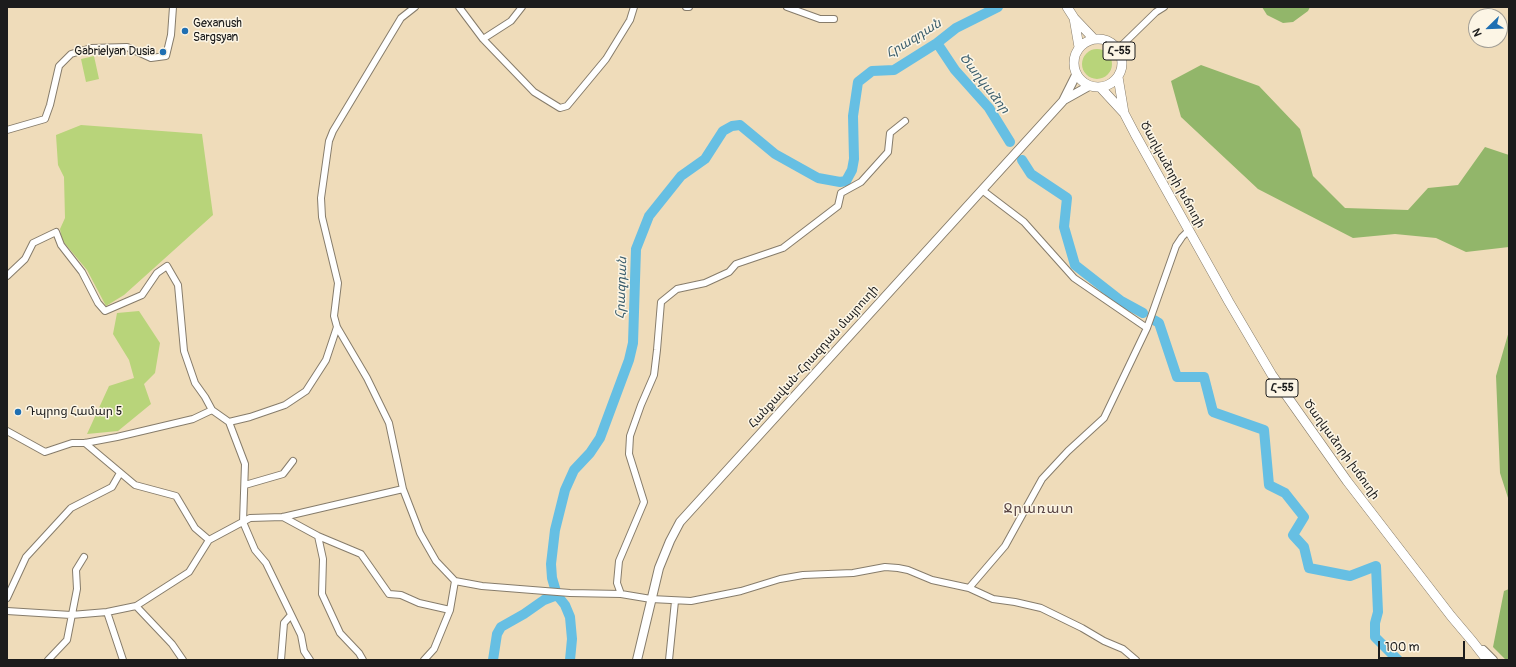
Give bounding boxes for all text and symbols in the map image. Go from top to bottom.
north arrow [1468,8,1508,48]
water label: Հրազդան [883,16,945,62]
place label: Gexanush Sargsyan [193,17,242,45]
marker: Gexanush Sargsyan [180,26,190,36]
text: N [1470,27,1485,38]
road number: Հ-55 [1103,42,1135,60]
place label: Gabrielyan Dusia [74,45,155,59]
marker: Gabrielyan Dusia [158,47,168,57]
water label: Ծաղկաձոր [956,51,1012,117]
street label: Ծաղկաձորի խճուղի [1137,119,1207,231]
water label: Հրազդան [613,257,631,319]
street label: Հանքավան-Հրազդան մայրուղի [746,283,882,431]
road number: Հ-55 [1266,379,1298,397]
street label: Ծաղկաձորի խճուղի [1300,397,1382,503]
place label: Դպրոց Համար 5 [26,405,122,419]
marker: Դպրոց Համար 5 [13,407,23,417]
district label: Ջրառատ [1004,501,1074,517]
scale bar [1380,633,1467,659]
text: 100 m [1385,640,1419,655]

